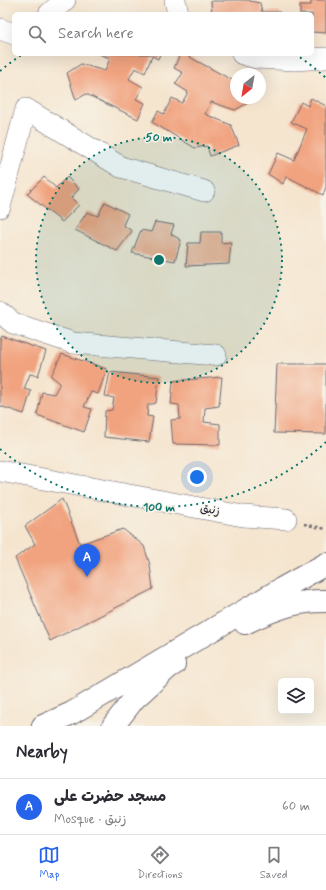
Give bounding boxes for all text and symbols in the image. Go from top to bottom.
search box [12,12,314,56]
icon: search [26,23,48,45]
text: Search here [58,24,134,44]
north arrow [230,68,266,104]
text: 50 m [146,130,173,146]
centre of rings [152,253,166,267]
your location [187,467,207,487]
text: 100 m [143,500,176,516]
street label: زنبق [199,500,221,520]
pin: A [74,544,100,577]
map controls [278,678,314,714]
button: layers [278,678,314,714]
text: Nearby [16,741,68,763]
text: مسجد حضرت علی [54,787,166,807]
text: A [25,798,33,815]
text: 60 m [282,798,310,815]
text: Mosque · زنبق [54,811,126,828]
tab: Map [38,844,60,882]
tab: Directions [137,844,183,882]
tab: Saved [260,844,287,882]

